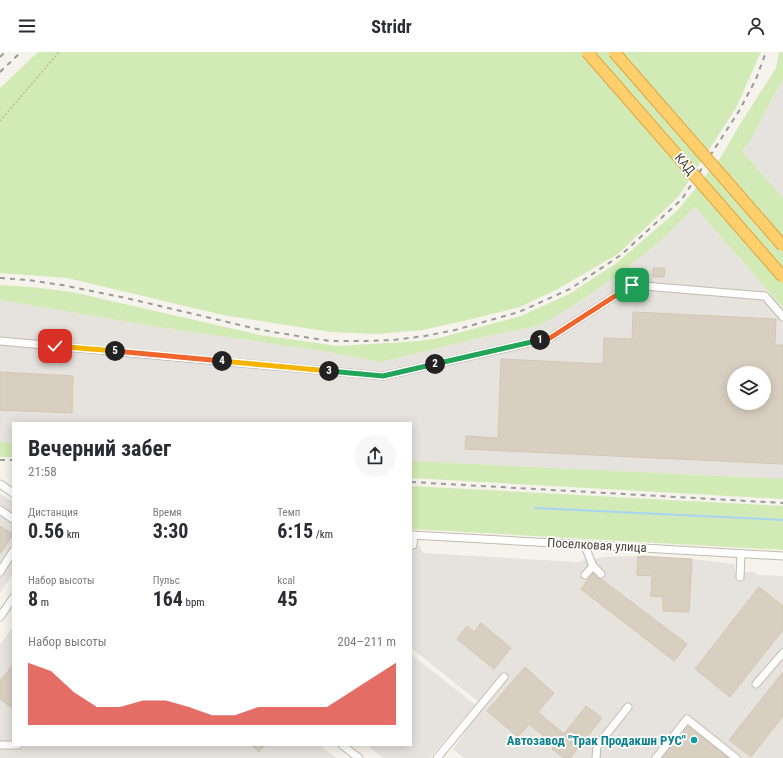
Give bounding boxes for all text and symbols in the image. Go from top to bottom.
icon: menu [16,15,38,37]
icon: person [745,15,767,37]
text: Stridr [371,16,412,37]
street label: КАД [672,150,699,178]
pin [615,268,649,302]
icon: arrive [621,274,643,296]
pin [38,329,72,363]
pin: 1 [530,330,550,350]
text: 1 [537,333,543,346]
icon: check [44,335,66,357]
pin: 5 [105,341,125,361]
text: 5 [112,344,118,357]
pin: 4 [212,351,232,371]
text: 4 [219,354,225,367]
pin: 2 [425,354,445,374]
text: 2 [432,357,438,370]
pin: 3 [319,361,339,381]
text: 3 [326,364,332,377]
map controls [727,366,771,410]
button: layers [727,366,771,410]
button: share [354,435,396,477]
text: Вечерний забег [28,436,171,461]
text: 21:58 [28,464,57,479]
text: Дистанция [28,506,78,519]
text: Время [153,506,182,519]
text: Темп [277,506,300,519]
text: 0.56 [28,519,64,543]
text: 3:30 [153,519,188,543]
text: 6:15 [277,519,313,543]
text: km [64,528,80,541]
text: /km [313,528,333,541]
street label: Поселковая улица [547,535,647,555]
text: Набор высоты [28,574,95,587]
text: Пульс [153,574,180,587]
text: kcal [277,574,295,587]
text: 8 [28,587,38,611]
text: 164 [153,587,183,611]
text: 45 [277,587,298,611]
text: m [38,596,49,609]
text: bpm [183,596,205,609]
text: Набор высоты [28,634,107,649]
text: 204–211 m [337,634,396,649]
place label: Автозавод "Трак Продакшн РУС" [507,733,686,748]
marker: Автозавод "Трак Продакшн РУС" [689,735,699,745]

